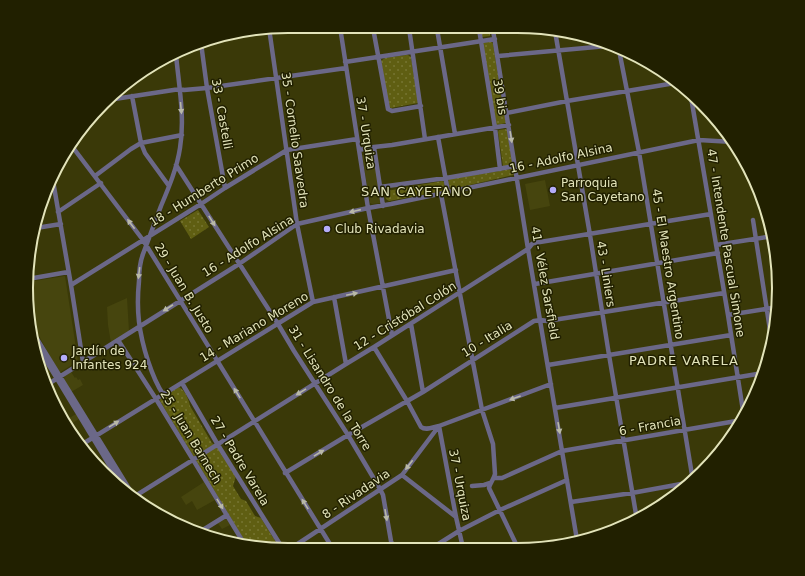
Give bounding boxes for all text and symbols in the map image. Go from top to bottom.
street label: 35 - Cornelio Saavedra [279,71,311,209]
street label: 33 - Castelli [209,78,235,150]
street label: 39 bis [490,78,510,116]
street label: 37 - Urquiza [353,96,379,170]
one-way arrow [178,102,185,114]
one-way arrow [508,131,514,143]
street label: 16 - Adolfo Alsina [508,140,614,176]
street label: 47 - Intendente Pascual Simone [704,148,748,338]
street label: 18 - Humberto Primo [147,151,261,229]
place label: Parroquia San Cayetano [561,176,645,204]
district label: SAN CAYETANO [361,184,473,199]
marker: Parroquia San Cayetano [548,185,558,195]
street label: 45 - El Maestro Argentino [649,188,687,340]
one-way arrow [349,209,362,215]
street label: 16 - Adolfo Alsina [200,212,296,280]
one-way arrow [208,216,216,227]
one-way arrow [127,218,135,229]
place label: Club Rivadavia [335,222,425,236]
marker: Club Rivadavia [322,224,332,234]
street label: 41 - Vélez Sarsfield [528,225,562,341]
street label: 29 - Juan B. Justo [152,240,216,336]
street label: 43 - Liniers [594,240,618,308]
one-way arrow [136,267,143,279]
street label: 12 - Cristóbal Colón [351,279,459,353]
street label: 14 - Mariano Moreno [197,289,311,365]
one-way arrow [346,290,358,296]
one-way arrow [162,305,174,312]
street label: 10 - Italia [459,318,515,360]
street label: 31 - Lisandro de la Torre [286,323,374,453]
place label: Jardín de Infantes 924 [71,344,147,372]
marker: Jardín de Infantes 924 [59,353,69,363]
district label: PADRE VARELA [629,353,739,368]
one-way arrow [233,387,240,399]
street label: 25 - Juan Barnech [158,388,224,486]
one-way arrow [296,388,306,396]
one-way arrow [508,395,520,401]
street label: 27 - Padre Varela [208,414,272,508]
street label: 6 - Francia [618,414,682,438]
one-way arrow [108,421,120,428]
one-way arrow [556,422,562,434]
street label: 37 - Urquiza [446,448,474,522]
one-way arrow [313,449,325,456]
one-way arrow [405,460,413,470]
street label: 8 - Rivadavia [320,466,392,522]
one-way arrow [301,498,308,510]
one-way arrow [216,499,224,509]
one-way arrow [384,509,390,521]

